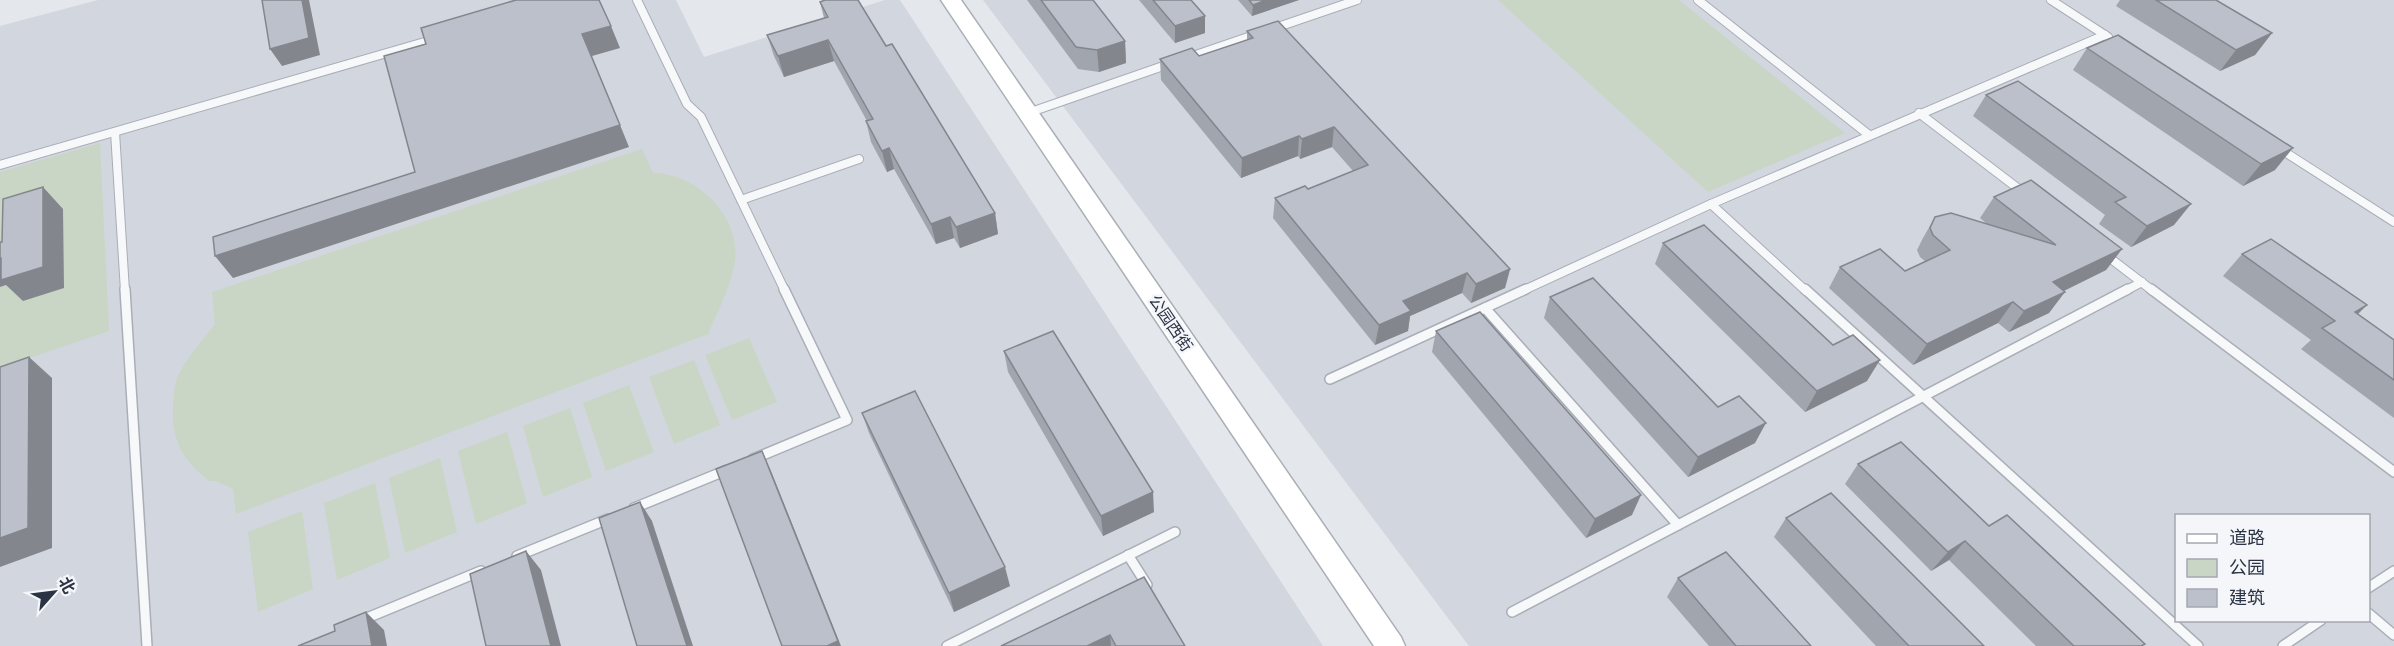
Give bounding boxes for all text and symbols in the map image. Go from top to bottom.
street label: 公园西街 [1145,291,1196,355]
legend [2175,514,2370,622]
text: 道路 [2229,527,2265,548]
text: 公园 [2229,557,2265,578]
north arrow [24,562,84,622]
text: 北 [55,574,79,597]
text: 建筑 [2229,587,2265,608]

